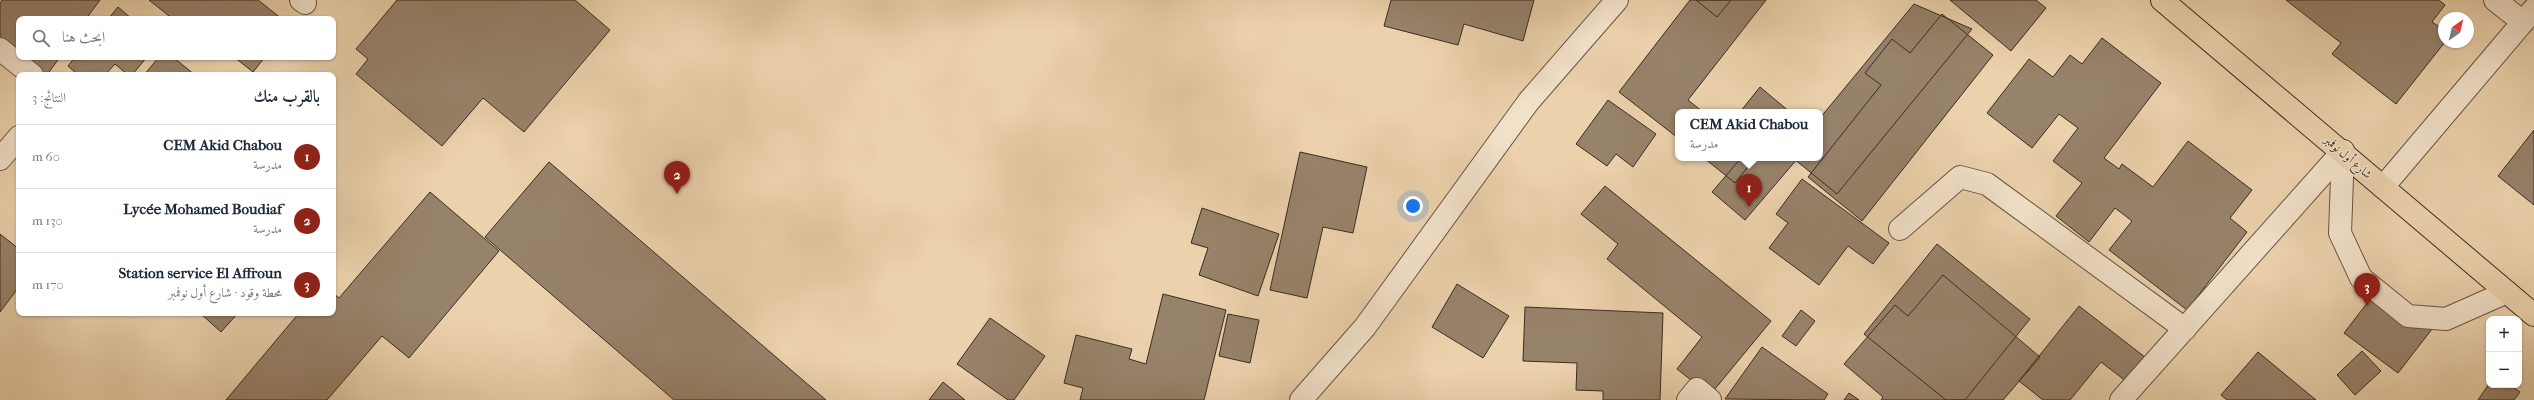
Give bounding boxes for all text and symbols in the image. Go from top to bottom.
north arrow [2438,12,2474,48]
search box [16,16,336,60]
icon: search [30,27,52,49]
text: ابحث هنا [62,28,105,46]
text: بالقرب منك [254,86,320,106]
text: النتائج: 3 [32,90,66,105]
popup [1675,109,1823,161]
text: CEM Akid Chabou [1690,115,1808,133]
street label: شارع أول نوفمبر [2317,130,2375,185]
text: CEM Akid Chabou [163,136,282,154]
text: مدرسة [1690,136,1718,151]
text: 60 m [32,149,60,164]
text: 1 [305,149,309,164]
text: مدرسة [253,157,282,172]
pin: 2 [664,161,690,194]
pin: 1 [1736,174,1762,207]
your location [1403,196,1423,216]
text: Lycée Mohamed Boudiaf [123,200,282,218]
text: 130 m [32,213,63,228]
text: 2 [304,213,310,228]
text: مدرسة [253,221,282,236]
text: Station service El Affroun [118,264,282,282]
pin: 3 [2354,273,2380,306]
text: 170 m [32,277,64,292]
text: 3 [304,277,310,292]
text: محطة وقود · شارع أول نوفمبر [168,285,282,300]
map controls [2486,316,2522,388]
button: + [2486,316,2522,352]
button: − [2486,352,2522,388]

